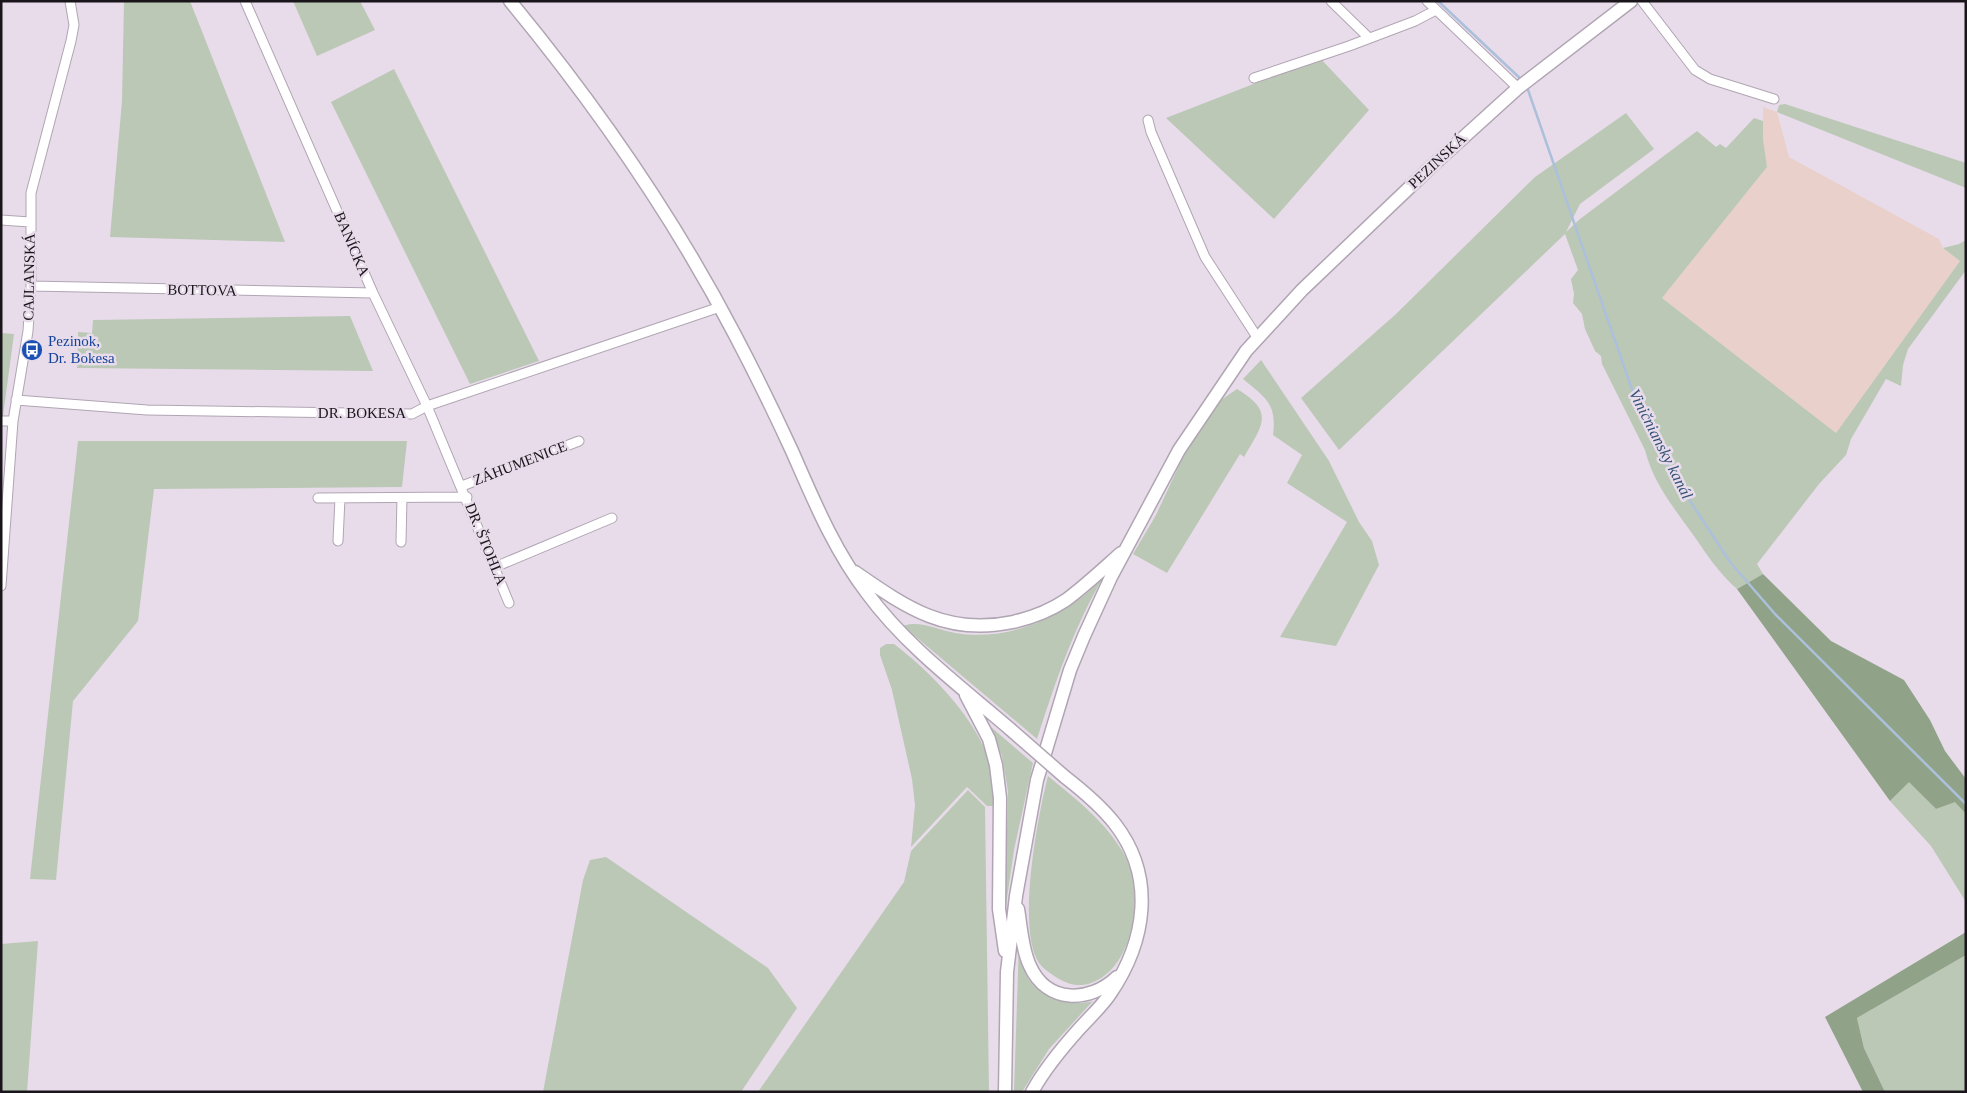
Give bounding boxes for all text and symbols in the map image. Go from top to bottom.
street label: PEZINSKÁ [1405,130,1469,192]
street label: BANÍCKA [331,209,373,279]
street label: CAJLANSKÁ [20,233,38,321]
street label: BOTTOVA [167,281,237,299]
place label: Pezinok, Dr. Bokesa [48,333,115,366]
bus stop icon: Pezinok, Dr. Bokesa [20,338,44,362]
water label: Viničniansky kanál [1625,386,1696,503]
street label: DR. BOKESA [318,405,406,421]
street label: ZÁHUMENICE [471,438,569,488]
street label: DR. ŠTOHLA [462,501,510,588]

